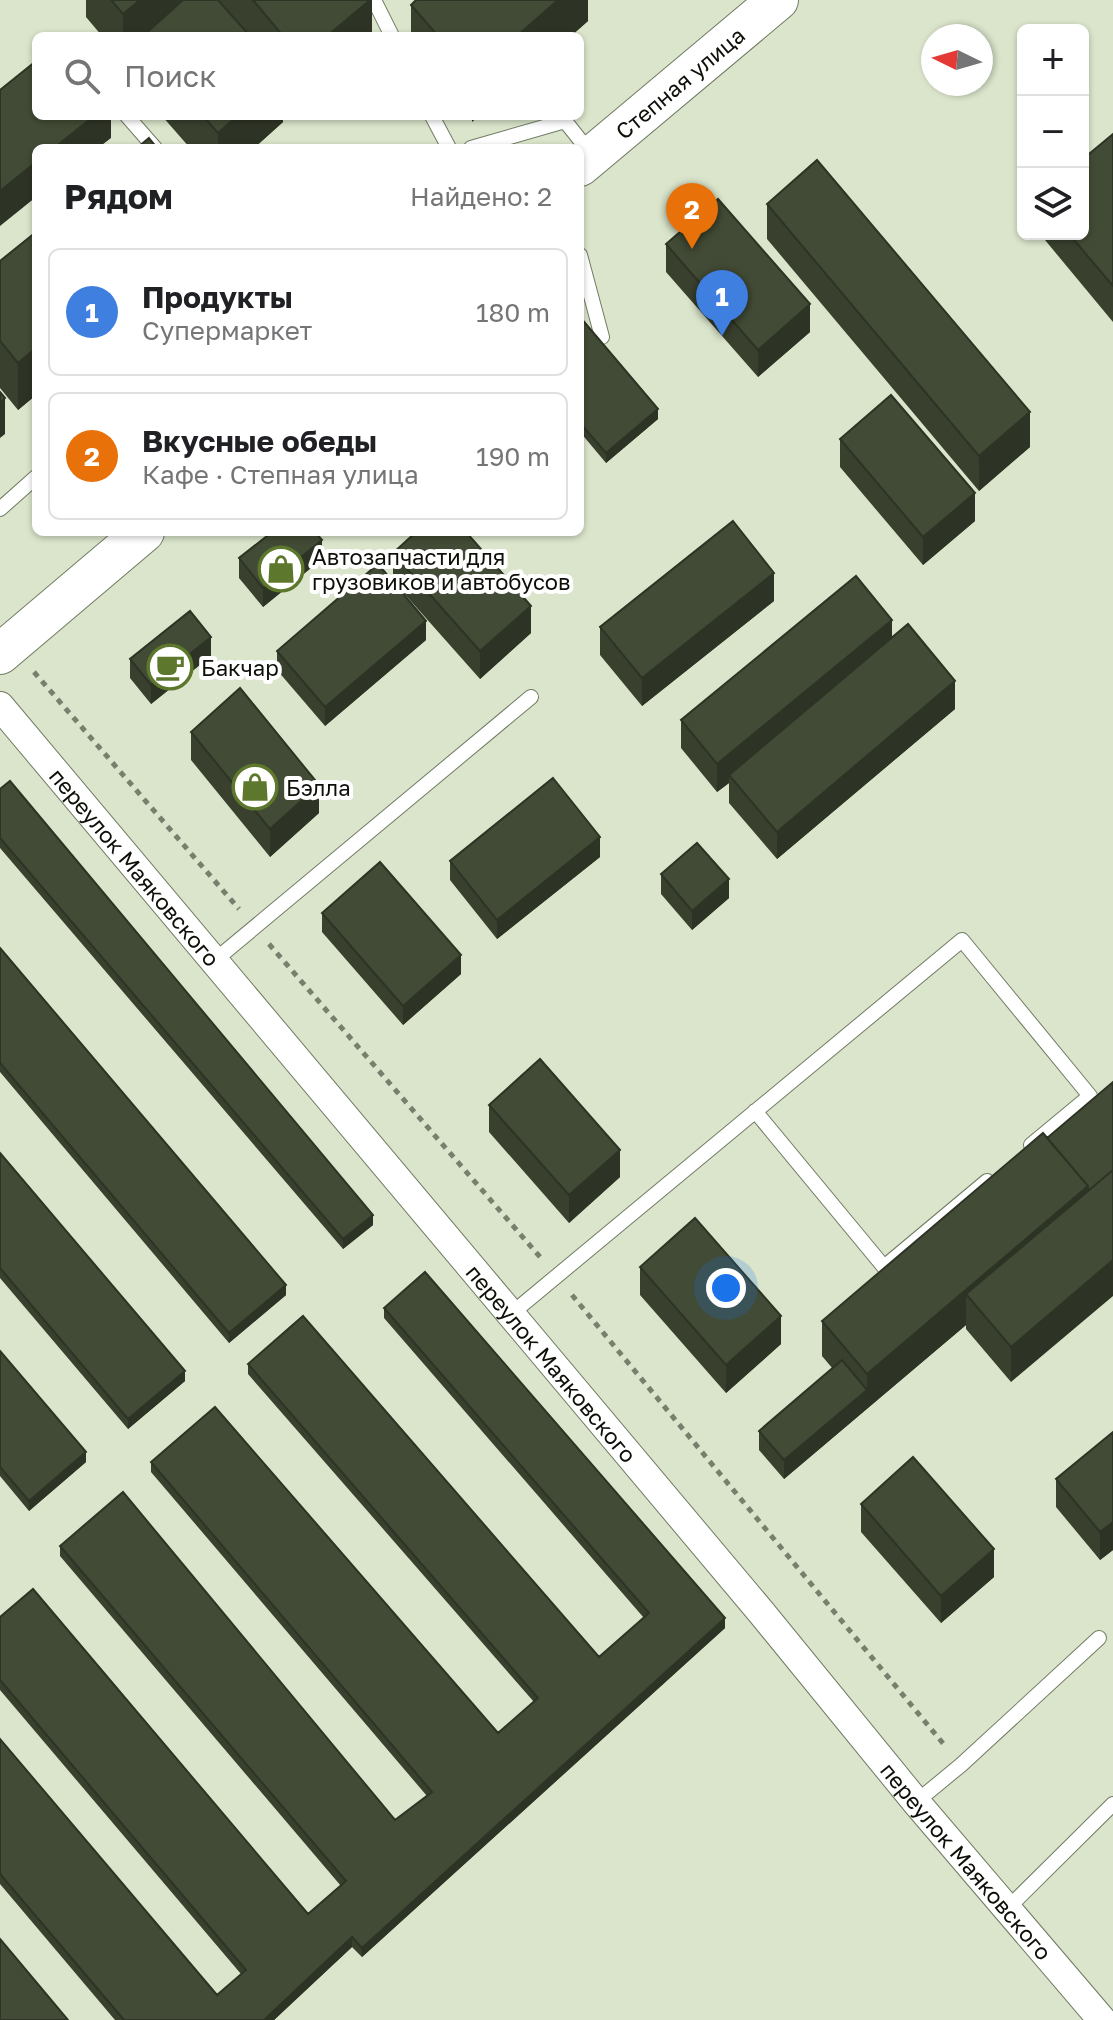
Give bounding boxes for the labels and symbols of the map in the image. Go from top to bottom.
street label: Степная улица [610,21,750,144]
north arrow [921,24,993,96]
pin: 2 [666,183,718,249]
pin: 1 [696,270,748,336]
place label: Автозапчасти для грузовиков и автобусов [312,543,571,595]
shop icon: Автозапчасти для грузовиков и автобусов [257,545,305,593]
cafe icon: Бакчар [146,643,194,691]
place label: Бакчар [201,654,279,681]
street label: переулок Маяковского [44,762,226,971]
shop icon: Бэлла [231,763,279,811]
place label: Бэлла [286,774,351,801]
street label: переулок Маяковского [461,1258,643,1467]
your location [706,1268,746,1308]
street label: переулок Маяковского [875,1757,1058,1965]

